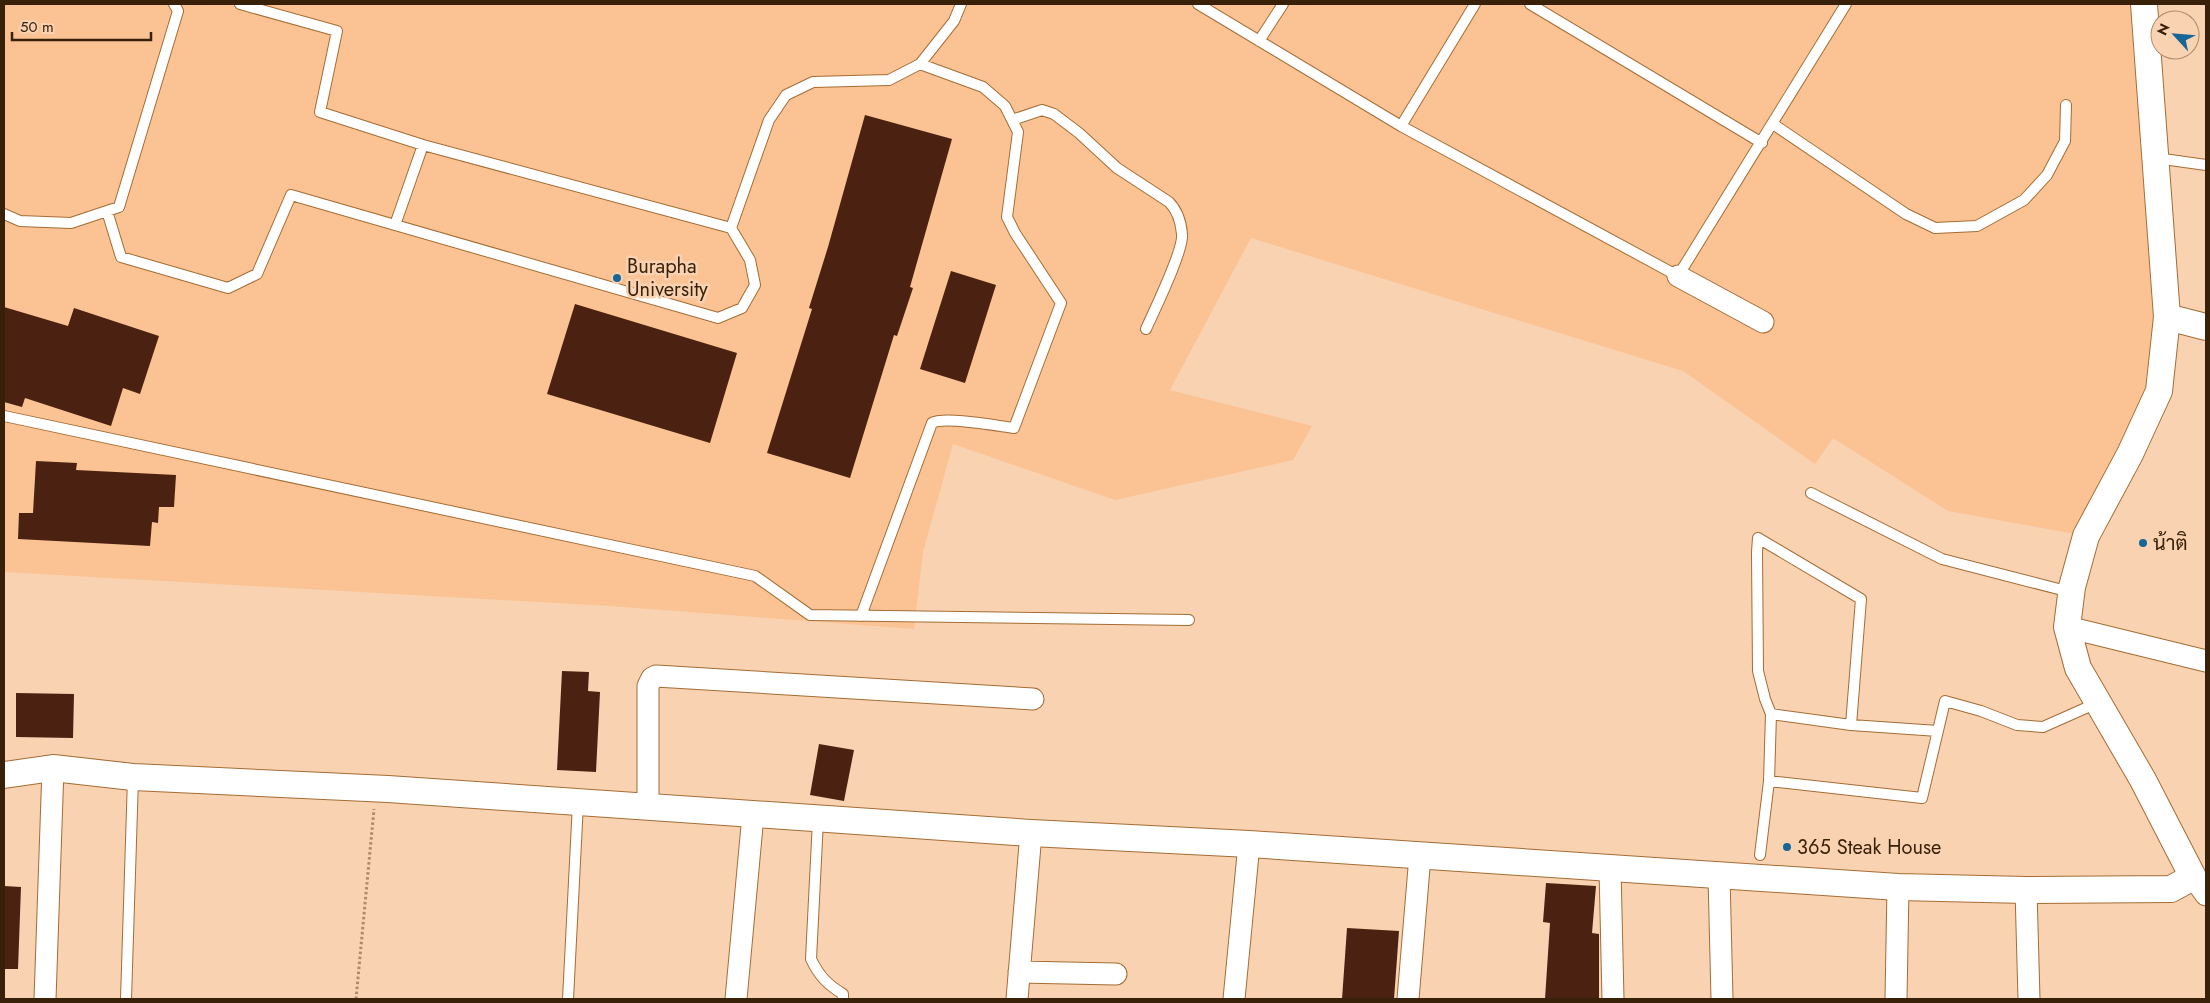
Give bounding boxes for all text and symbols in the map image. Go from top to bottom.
scale bar [12,10,151,42]
north arrow [2150,10,2200,60]
text: 50 m [20,16,54,38]
text: N [2152,20,2175,39]
place label: Burapha University [627,252,708,304]
marker: Burapha University [611,272,623,284]
place label: น้าติ [2153,529,2188,558]
marker: น้าติ [2137,537,2149,549]
place label: 365 Steak House [1797,833,1941,862]
marker: 365 Steak House [1781,841,1793,853]

